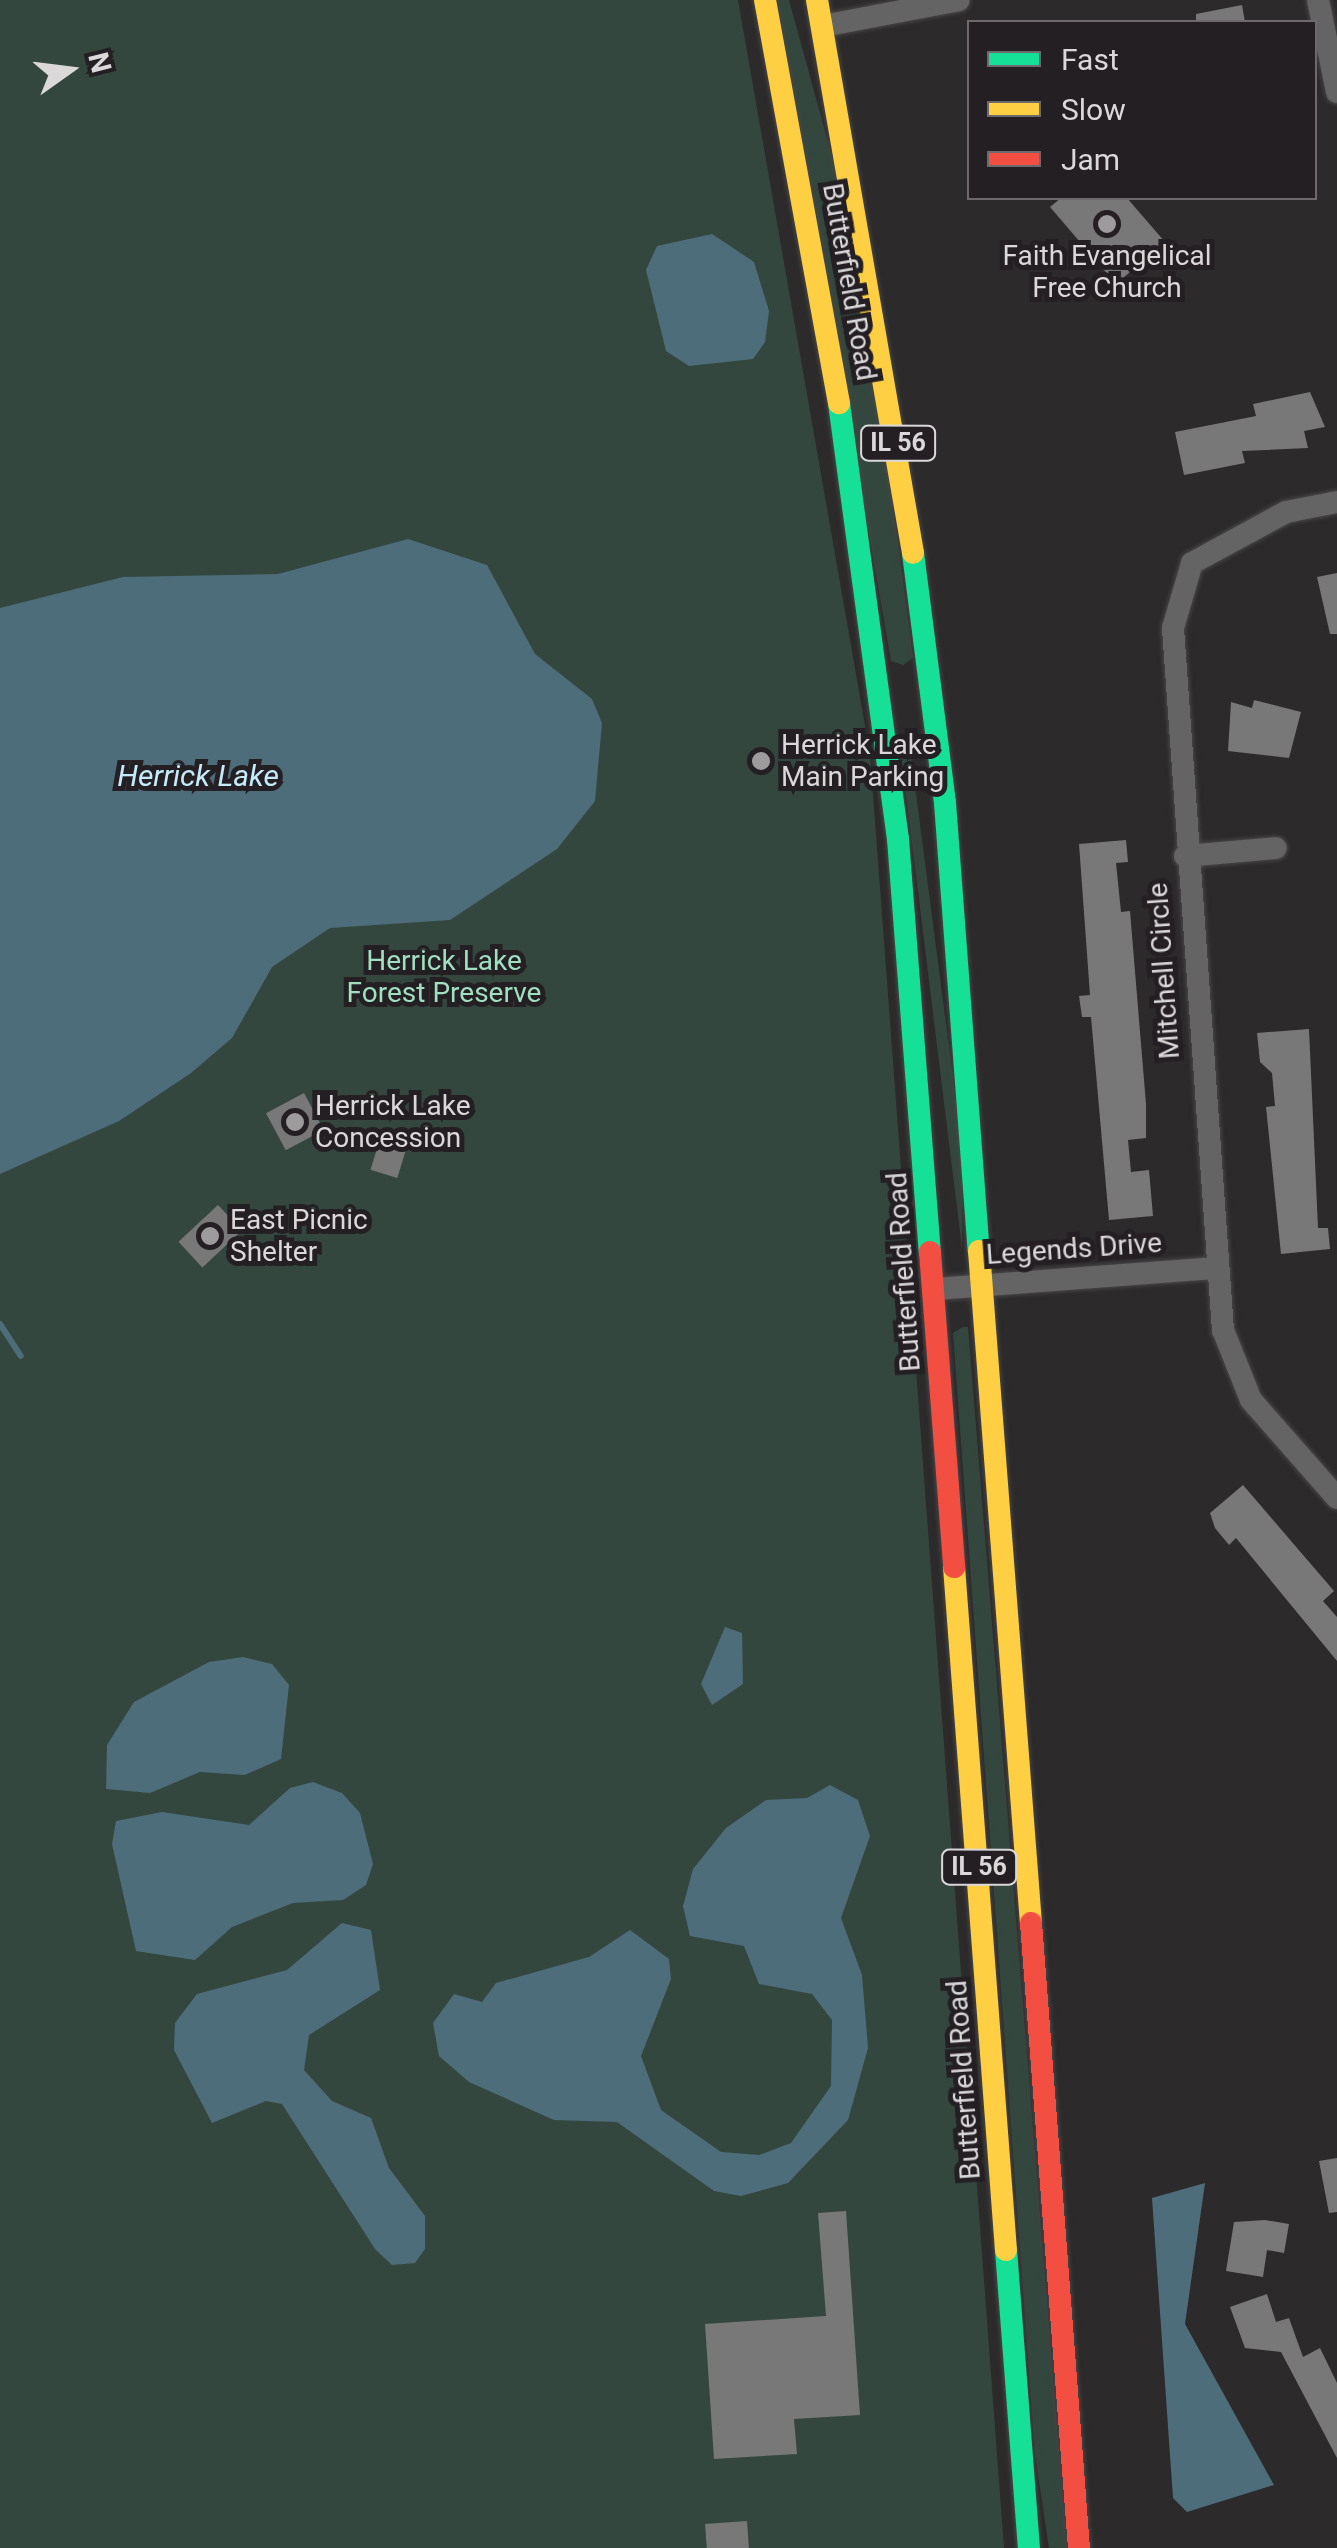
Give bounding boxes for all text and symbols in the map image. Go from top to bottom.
north arrow [20,20,120,120]
legend [967,20,1317,200]
text: Fast [1061,42,1119,77]
text: N [81,49,118,76]
text: Slow [1061,92,1126,127]
text: Jam [1061,142,1120,177]
street label: Butterfield Road [815,181,883,383]
marker: Faith Evangelical Free Church [1096,213,1118,235]
place label: Faith Evangelical Free Church [1002,239,1212,305]
road number: IL 56 [858,423,938,463]
place label: Herrick Lake Main Parking [781,728,944,794]
marker: Herrick Lake Main Parking [750,750,772,772]
water label: Herrick Lake [117,758,279,794]
street label: Mitchell Circle [1141,882,1187,1060]
park label: Herrick Lake Forest Preserve [347,944,541,1010]
place label: Herrick Lake Concession [315,1089,470,1155]
marker: Herrick Lake Concession [284,1111,306,1133]
street label: Butterfield Road [880,1171,928,1373]
place label: East Picnic Shelter [230,1203,368,1269]
marker: East Picnic Shelter [199,1225,221,1247]
street label: Legends Drive [985,1226,1163,1272]
road number: IL 56 [939,1847,1019,1887]
street label: Butterfield Road [940,1979,988,2181]

